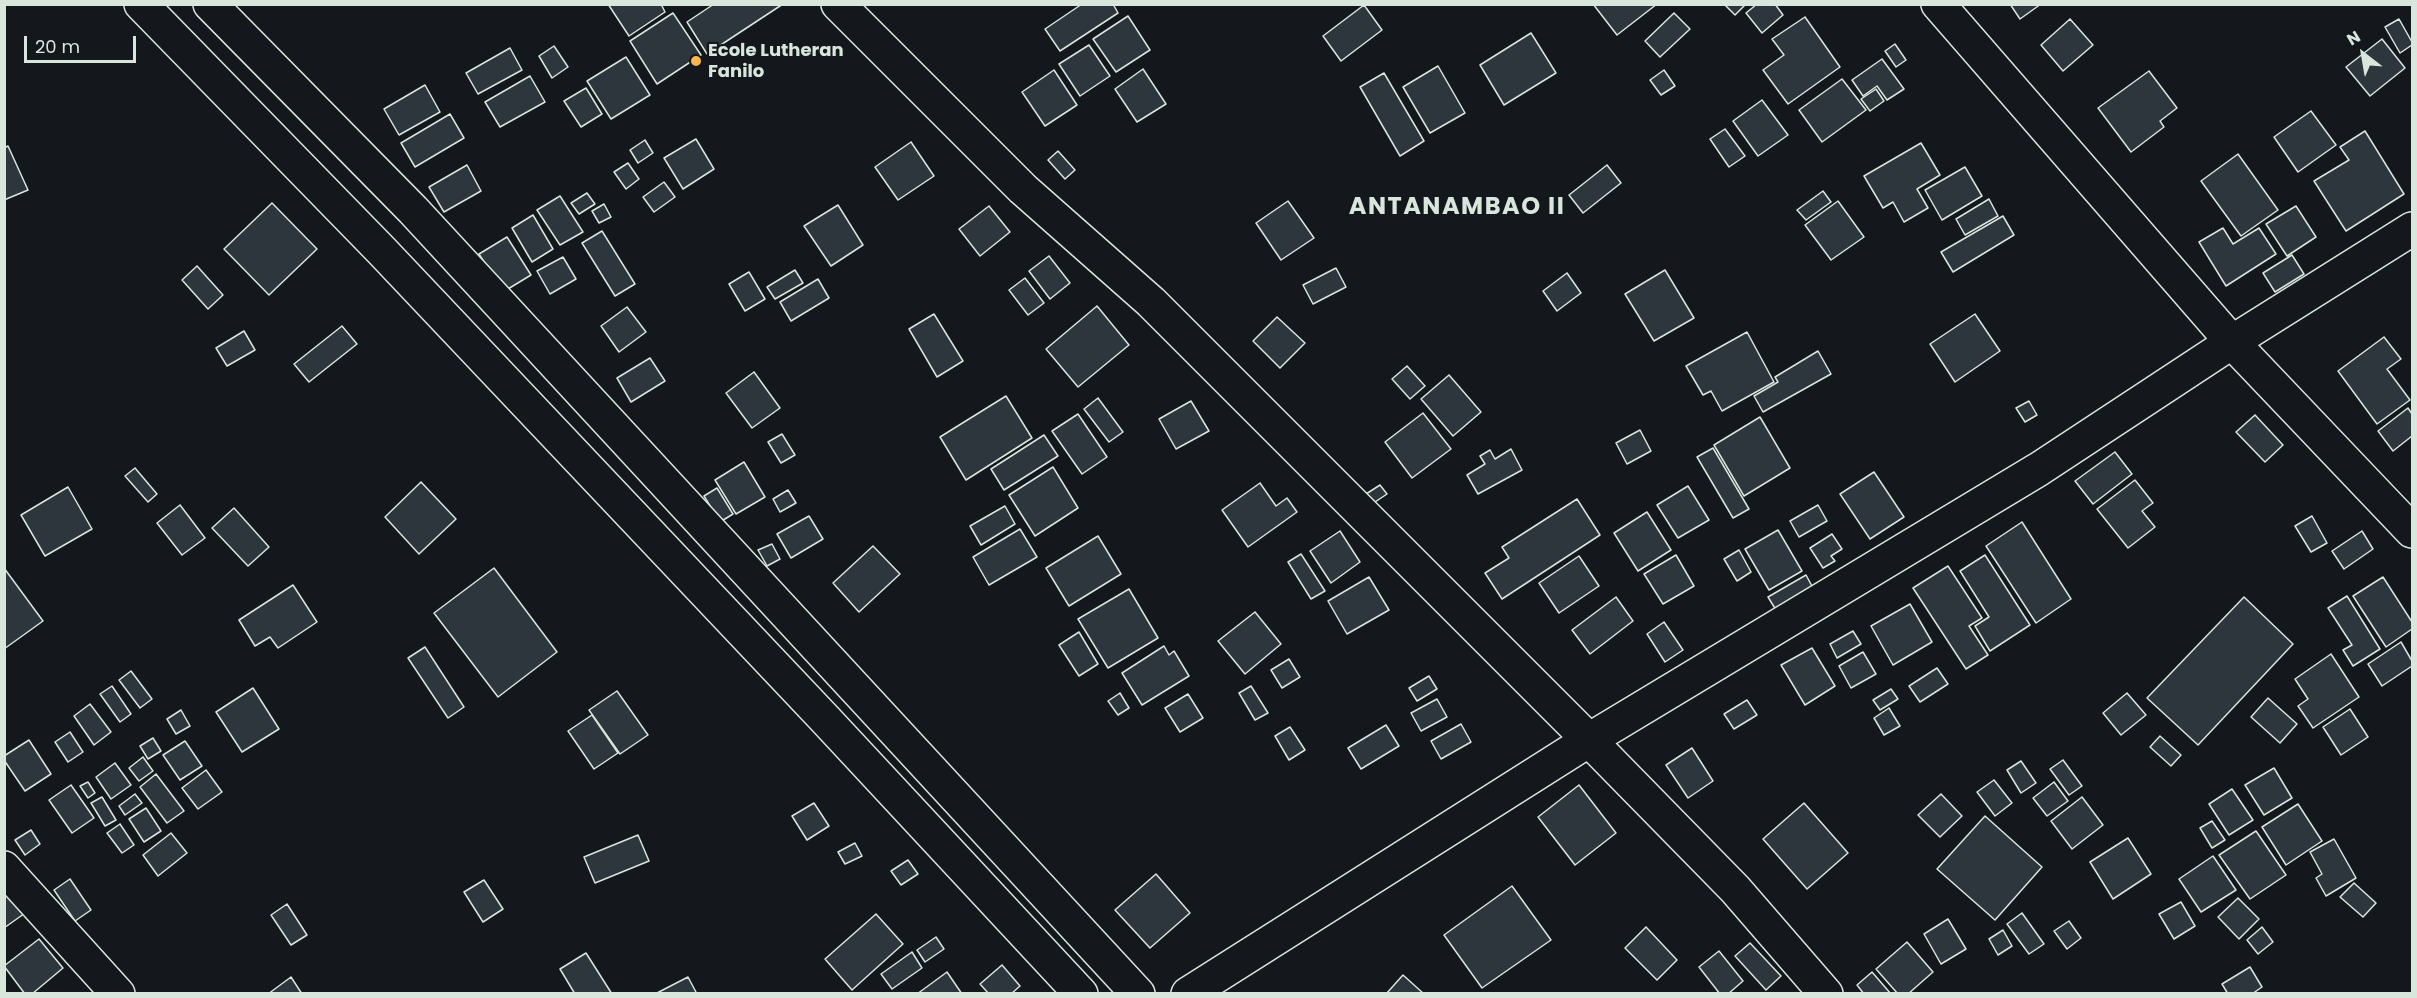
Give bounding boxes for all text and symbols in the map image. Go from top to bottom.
scale bar [27,24,140,62]
north arrow [2333,24,2393,84]
text: N [2342,25,2365,51]
text: 20 m [35,34,80,59]
place label: Ecole Lutheran Fanilo [708,40,844,82]
marker: Ecole Lutheran Fanilo [689,54,703,68]
district label: ANTANAMBAO II [1349,194,1565,222]

